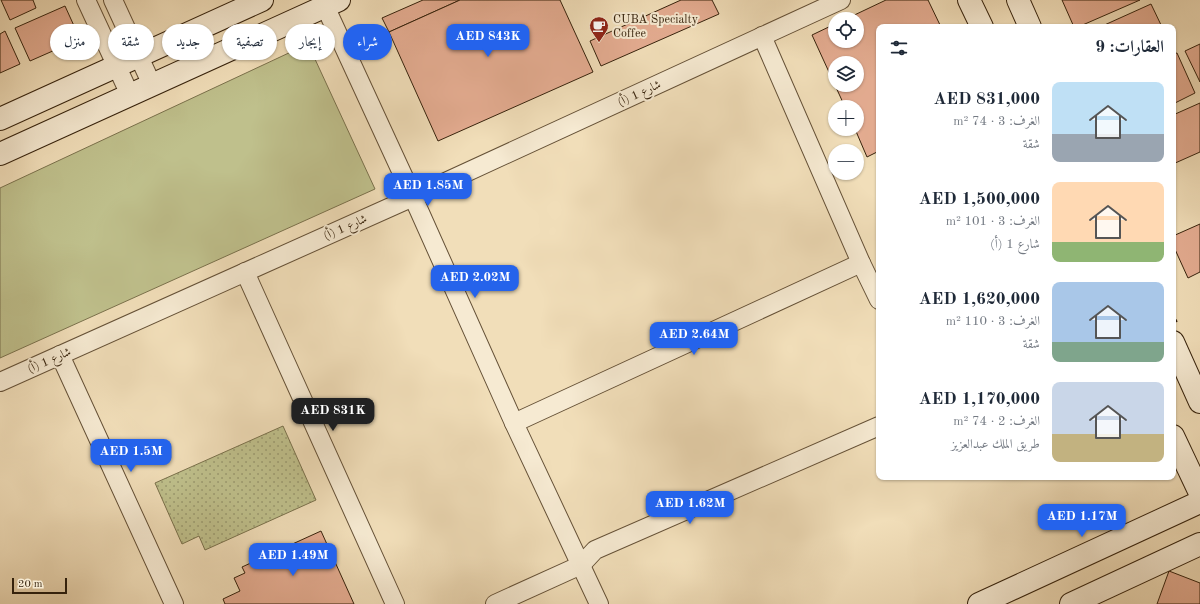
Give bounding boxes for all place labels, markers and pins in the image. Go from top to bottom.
place label: CUBA Specialty Coffee [613,14,699,40]
cafe icon: CUBA Specialty Coffee [588,15,610,43]
pin: AED 843K [447,24,529,58]
pin: AED 1.85M [382,173,474,207]
pin: AED 2.02M [429,265,521,299]
pin: AED 2.64M [648,322,740,356]
pin: AED 831K [292,398,374,432]
pin: AED 1.5M [90,439,172,473]
pin: AED 1.62M [644,491,736,525]
pin: AED 1.17M [1036,504,1128,538]
pin: AED 1.49M [247,543,339,577]

